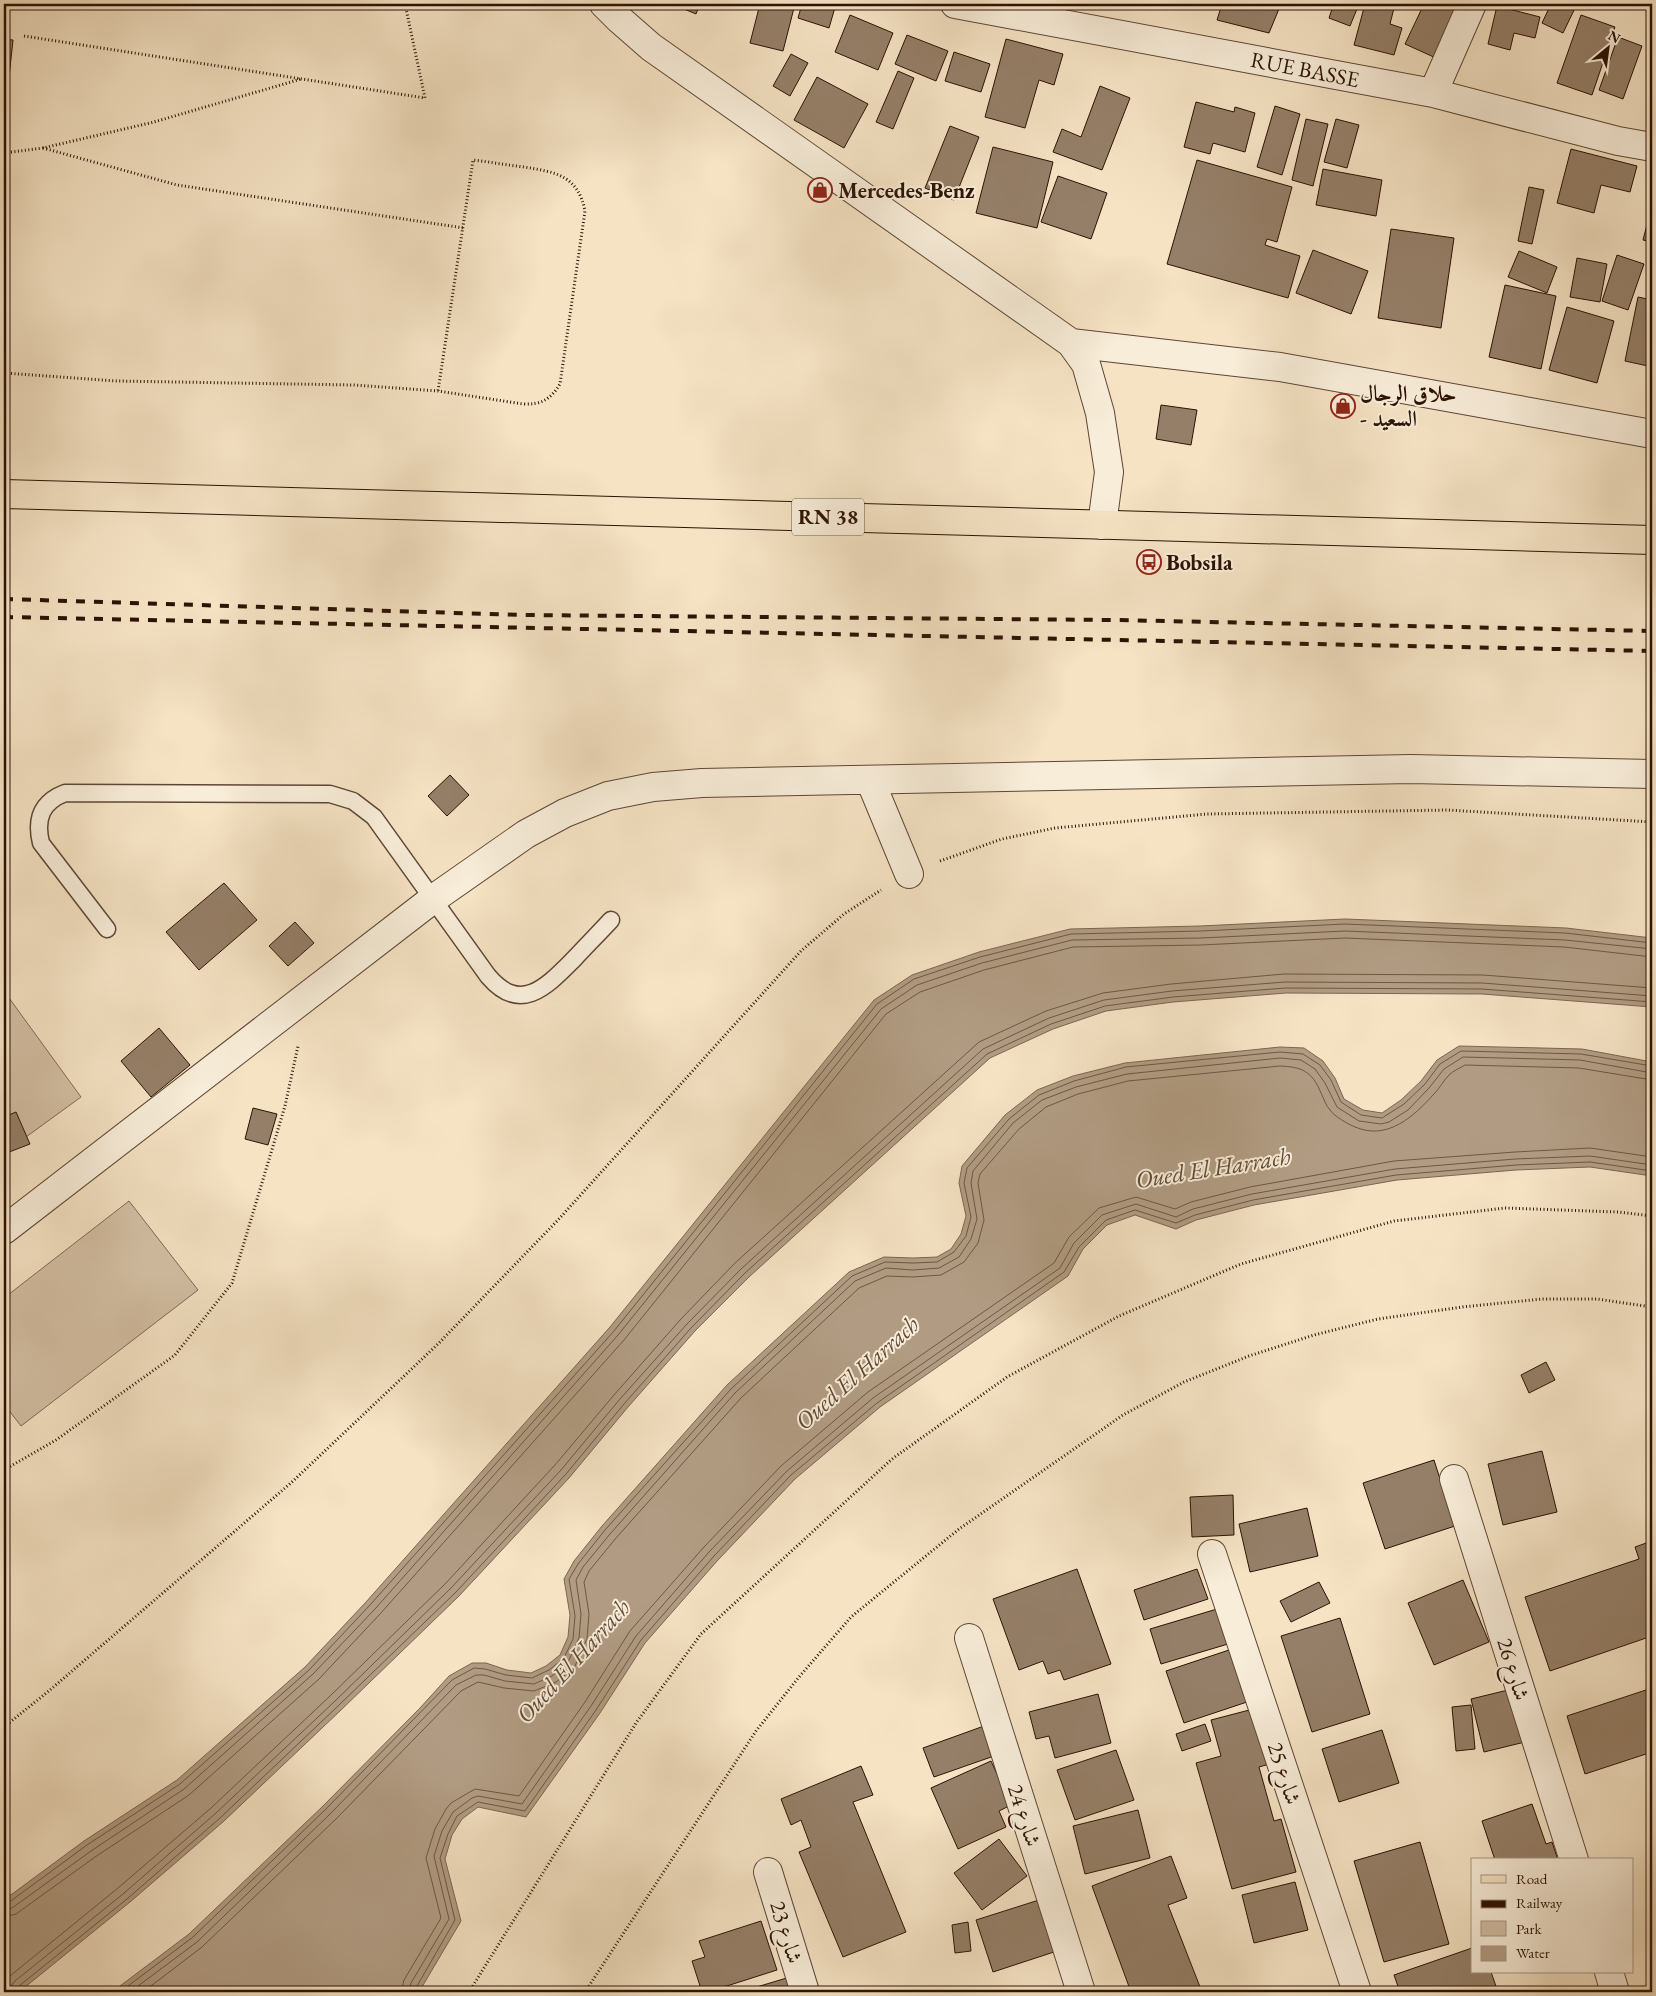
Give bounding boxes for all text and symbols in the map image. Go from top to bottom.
north arrow [1584,22,1634,72]
text: N [1605,26,1624,48]
street label: RUE BASSE [1248,45,1362,94]
place label: Mercedes-Benz [838,176,975,205]
shop icon: Mercedes-Benz [807,177,833,203]
place label: حلاق الرجال - السعيد [1360,379,1456,433]
shop icon: حلاق الرجال - السعيد [1330,393,1356,419]
road number: RN 38 [792,498,864,536]
place label: Bobsila [1166,548,1233,577]
bus stop icon: Bobsila [1136,549,1162,575]
water label: Oued El Harrach [1133,1140,1293,1195]
water label: Oued El Harrach [788,1309,925,1436]
water label: Oued El Harrach [509,1592,637,1729]
street label: شارع 26 [1487,1634,1537,1705]
street label: شارع 25 [1257,1738,1308,1809]
street label: شارع 24 [997,1780,1048,1851]
legend [1471,1858,1634,1974]
text: Road [1516,1869,1548,1888]
text: Railway [1516,1893,1563,1912]
street label: شارع 23 [760,1897,810,1968]
text: Park [1516,1919,1543,1938]
text: Water [1516,1943,1550,1962]

